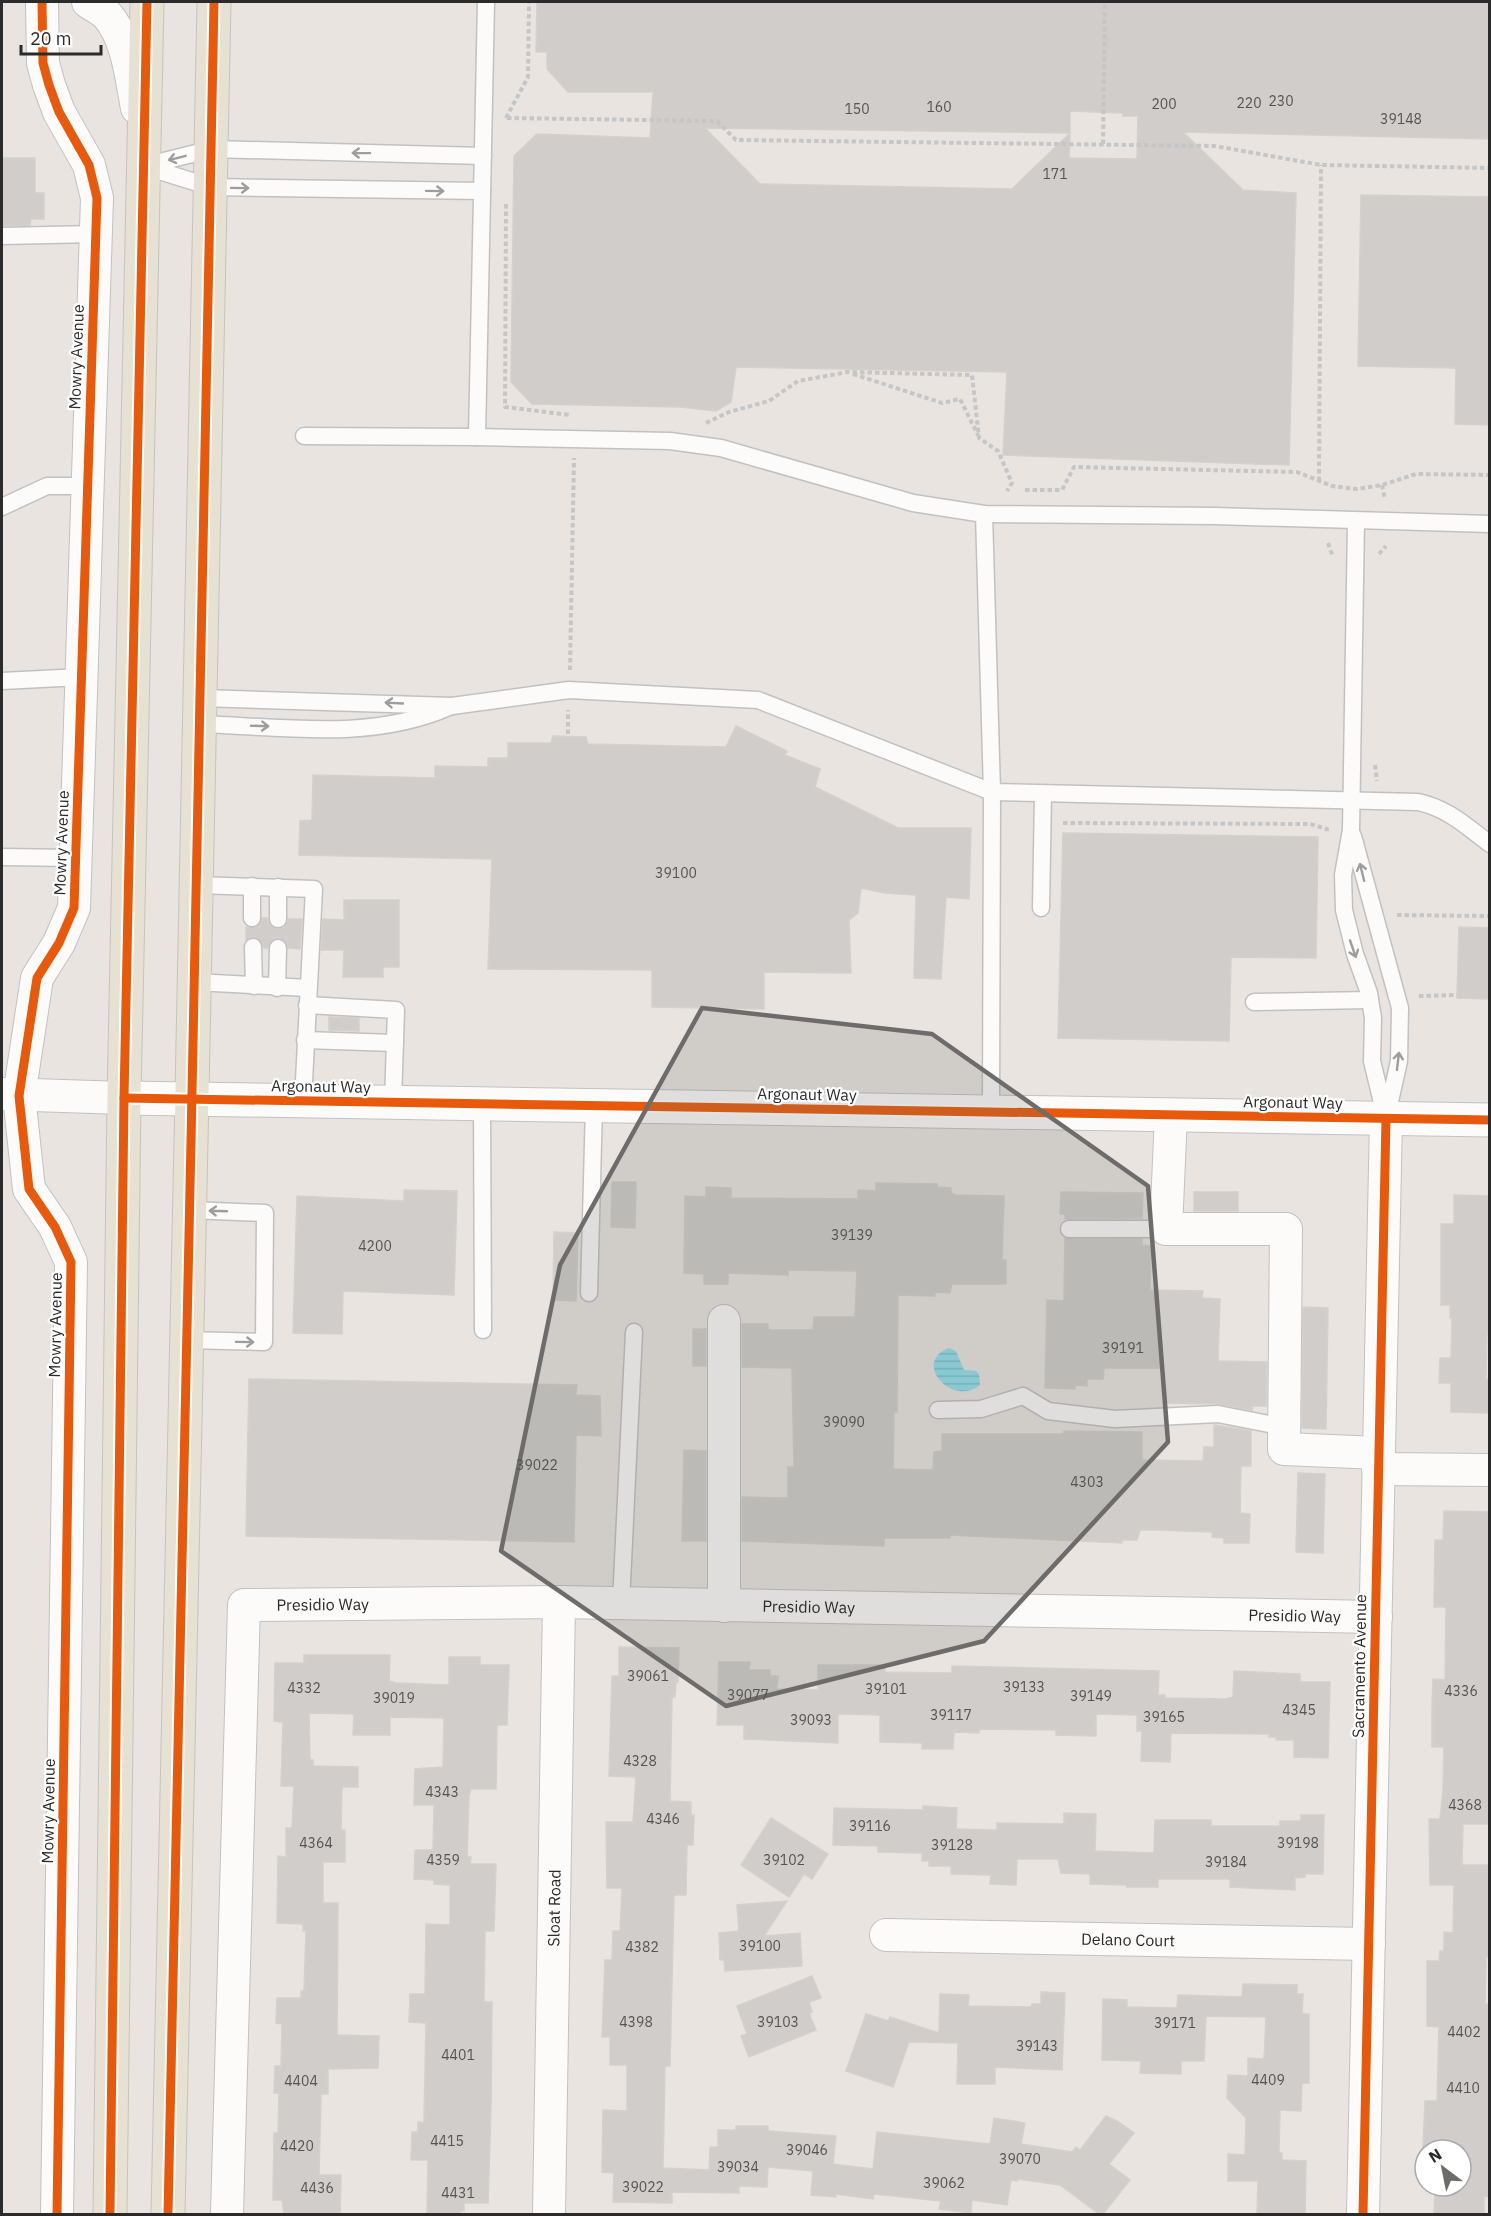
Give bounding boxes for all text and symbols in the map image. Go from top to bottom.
scale bar [21,18,100,56]
text: 20 m [30,27,72,50]
house number: 230 [1268,92,1294,110]
house number: 220 [1236,94,1262,112]
house number: 200 [1151,95,1177,113]
house number: 160 [926,98,952,116]
house number: 150 [844,100,870,118]
house number: 39148 [1380,110,1422,128]
one-way arrow [352,147,372,158]
one-way arrow [168,152,187,164]
house number: 171 [1042,165,1068,183]
one-way arrow [230,182,250,193]
one-way arrow [425,185,445,197]
street label: Mowry Avenue [64,304,88,410]
one-way arrow [385,697,405,708]
one-way arrow [249,720,269,732]
street label: Mowry Avenue [49,790,73,896]
one-way arrow [1355,863,1367,882]
house number: 39100 [655,864,697,882]
one-way arrow [1349,939,1360,958]
one-way arrow [1392,1052,1403,1072]
street label: Argonaut Way [271,1075,371,1097]
street label: Argonaut Way [757,1083,857,1105]
street label: Argonaut Way [1243,1091,1343,1113]
one-way arrow [209,1205,229,1217]
house number: 39139 [831,1226,873,1244]
house number: 4200 [358,1237,392,1255]
street label: Mowry Avenue [44,1272,66,1378]
one-way arrow [234,1336,254,1347]
house number: 39191 [1102,1339,1144,1357]
house number: 39090 [823,1413,865,1431]
house number: 39022 [516,1456,558,1474]
house number: 4303 [1070,1473,1104,1491]
street label: Presidio Way [276,1594,369,1615]
street label: Sacramento Avenue [1348,1594,1370,1738]
street label: Presidio Way [762,1596,855,1617]
street label: Presidio Way [1248,1605,1341,1626]
house number: 39061 [627,1667,669,1685]
house number: 39133 [1003,1678,1045,1696]
house number: 4332 [287,1679,321,1697]
house number: 39101 [865,1680,907,1698]
house number: 4336 [1444,1682,1478,1700]
house number: 39077 [727,1686,769,1704]
house number: 39149 [1070,1687,1112,1705]
house number: 39019 [373,1689,415,1707]
house number: 4345 [1282,1701,1316,1719]
house number: 39117 [930,1706,972,1724]
house number: 39165 [1143,1708,1185,1726]
house number: 39093 [790,1711,832,1729]
house number: 4328 [623,1752,657,1770]
street label: Mowry Avenue [37,1758,59,1864]
house number: 4343 [425,1783,459,1801]
house number: 4368 [1448,1796,1482,1814]
house number: 4346 [646,1810,680,1828]
house number: 39116 [849,1817,891,1835]
house number: 4364 [299,1834,333,1852]
house number: 39198 [1277,1834,1319,1852]
house number: 39128 [931,1836,973,1854]
house number: 4359 [426,1851,460,1869]
house number: 39102 [763,1851,805,1869]
house number: 39184 [1205,1853,1247,1871]
street label: Sloat Road [543,1869,565,1947]
street label: Delano Court [1081,1929,1175,1950]
house number: 39100 [739,1937,781,1955]
house number: 4382 [625,1938,659,1956]
house number: 4398 [619,2013,653,2031]
house number: 39103 [757,2013,799,2031]
house number: 39171 [1154,2014,1196,2032]
house number: 4402 [1447,2023,1481,2041]
house number: 39143 [1016,2037,1058,2055]
house number: 4401 [441,2046,475,2064]
house number: 4409 [1251,2071,1285,2089]
house number: 4404 [284,2072,318,2090]
house number: 4410 [1446,2079,1480,2097]
house number: 4415 [430,2132,464,2150]
house number: 4420 [280,2137,314,2155]
north arrow [1413,2138,1473,2198]
house number: 39046 [786,2141,828,2159]
text: N [1425,2144,1445,2167]
house number: 39070 [999,2150,1041,2168]
house number: 39034 [717,2158,759,2176]
house number: 39062 [923,2174,965,2192]
house number: 39022 [622,2178,664,2196]
house number: 4436 [300,2179,334,2197]
house number: 4431 [441,2184,475,2202]

